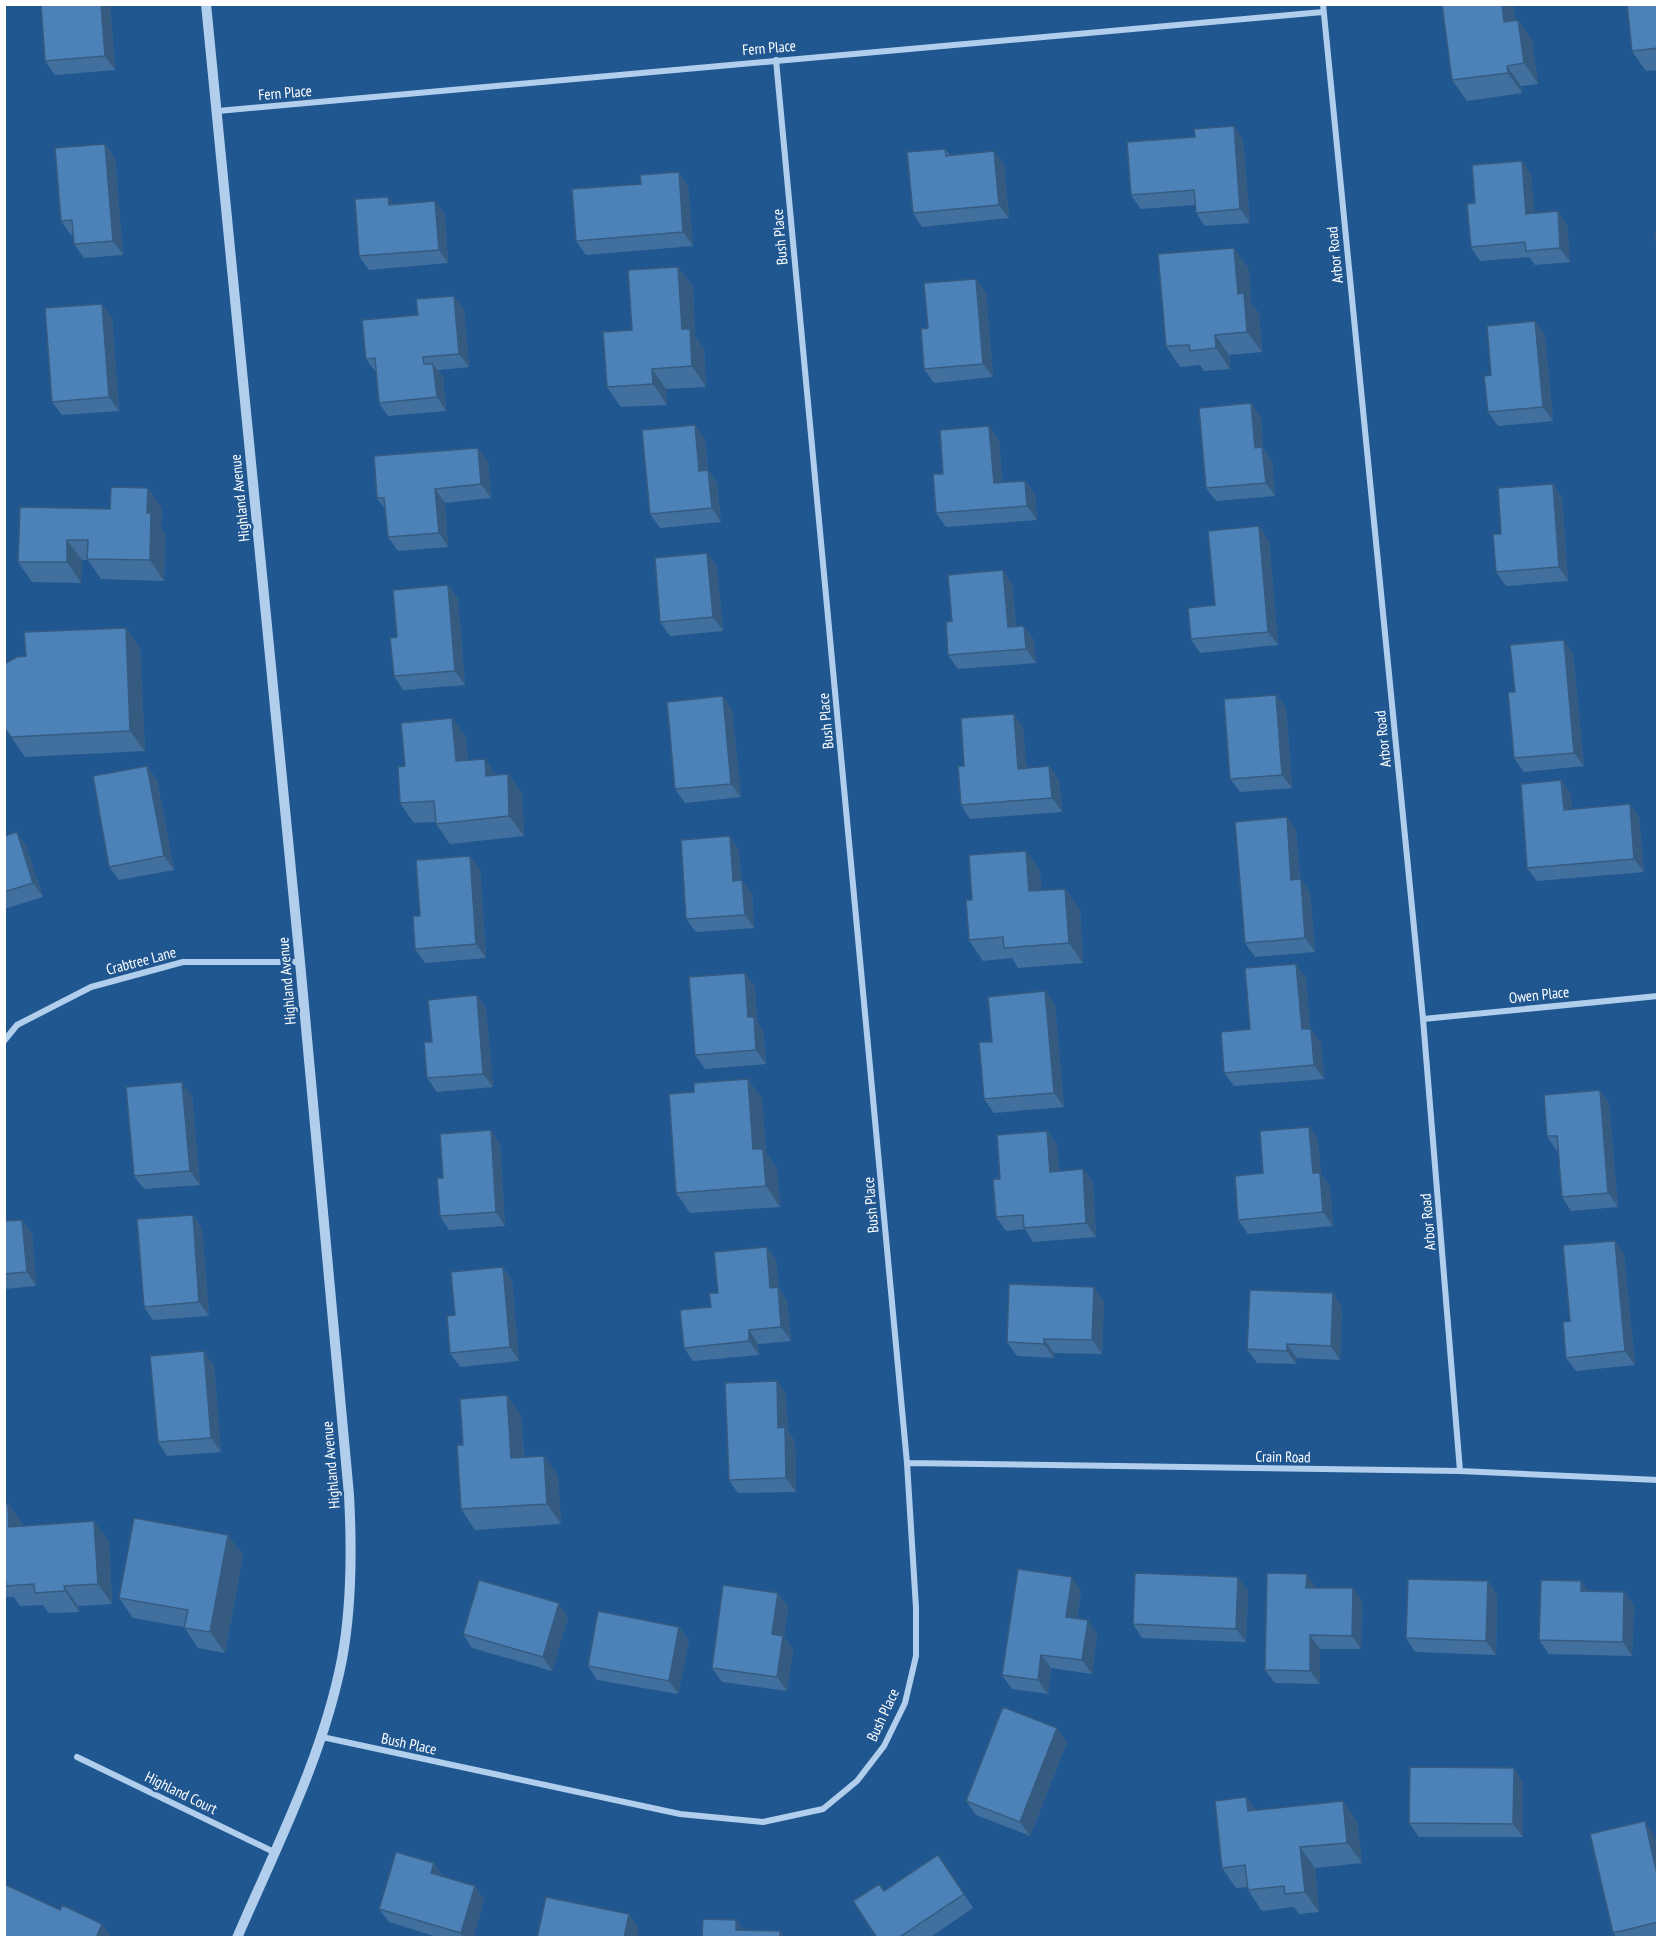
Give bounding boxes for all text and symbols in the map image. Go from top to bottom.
street label: Fern Place [741,36,797,59]
street label: Fern Place [257,81,313,104]
street label: Bush Place [768,208,791,266]
street label: Arbor Road [1322,226,1347,284]
street label: Highland Avenue [225,453,254,543]
street label: Bush Place [814,692,837,750]
street label: Arbor Road [1370,710,1395,768]
street label: Highland Avenue [273,937,300,1026]
street label: Crabtree Lane [104,942,178,979]
street label: Owen Place [1508,982,1570,1007]
street label: Bush Place [859,1176,882,1234]
street label: Arbor Road [1416,1193,1439,1251]
street label: Highland Avenue [317,1421,344,1510]
street label: Crain Road [1255,1447,1311,1466]
street label: Bush Place [862,1685,903,1744]
street label: Bush Place [380,1728,438,1759]
street label: Highland Court [142,1767,221,1818]

